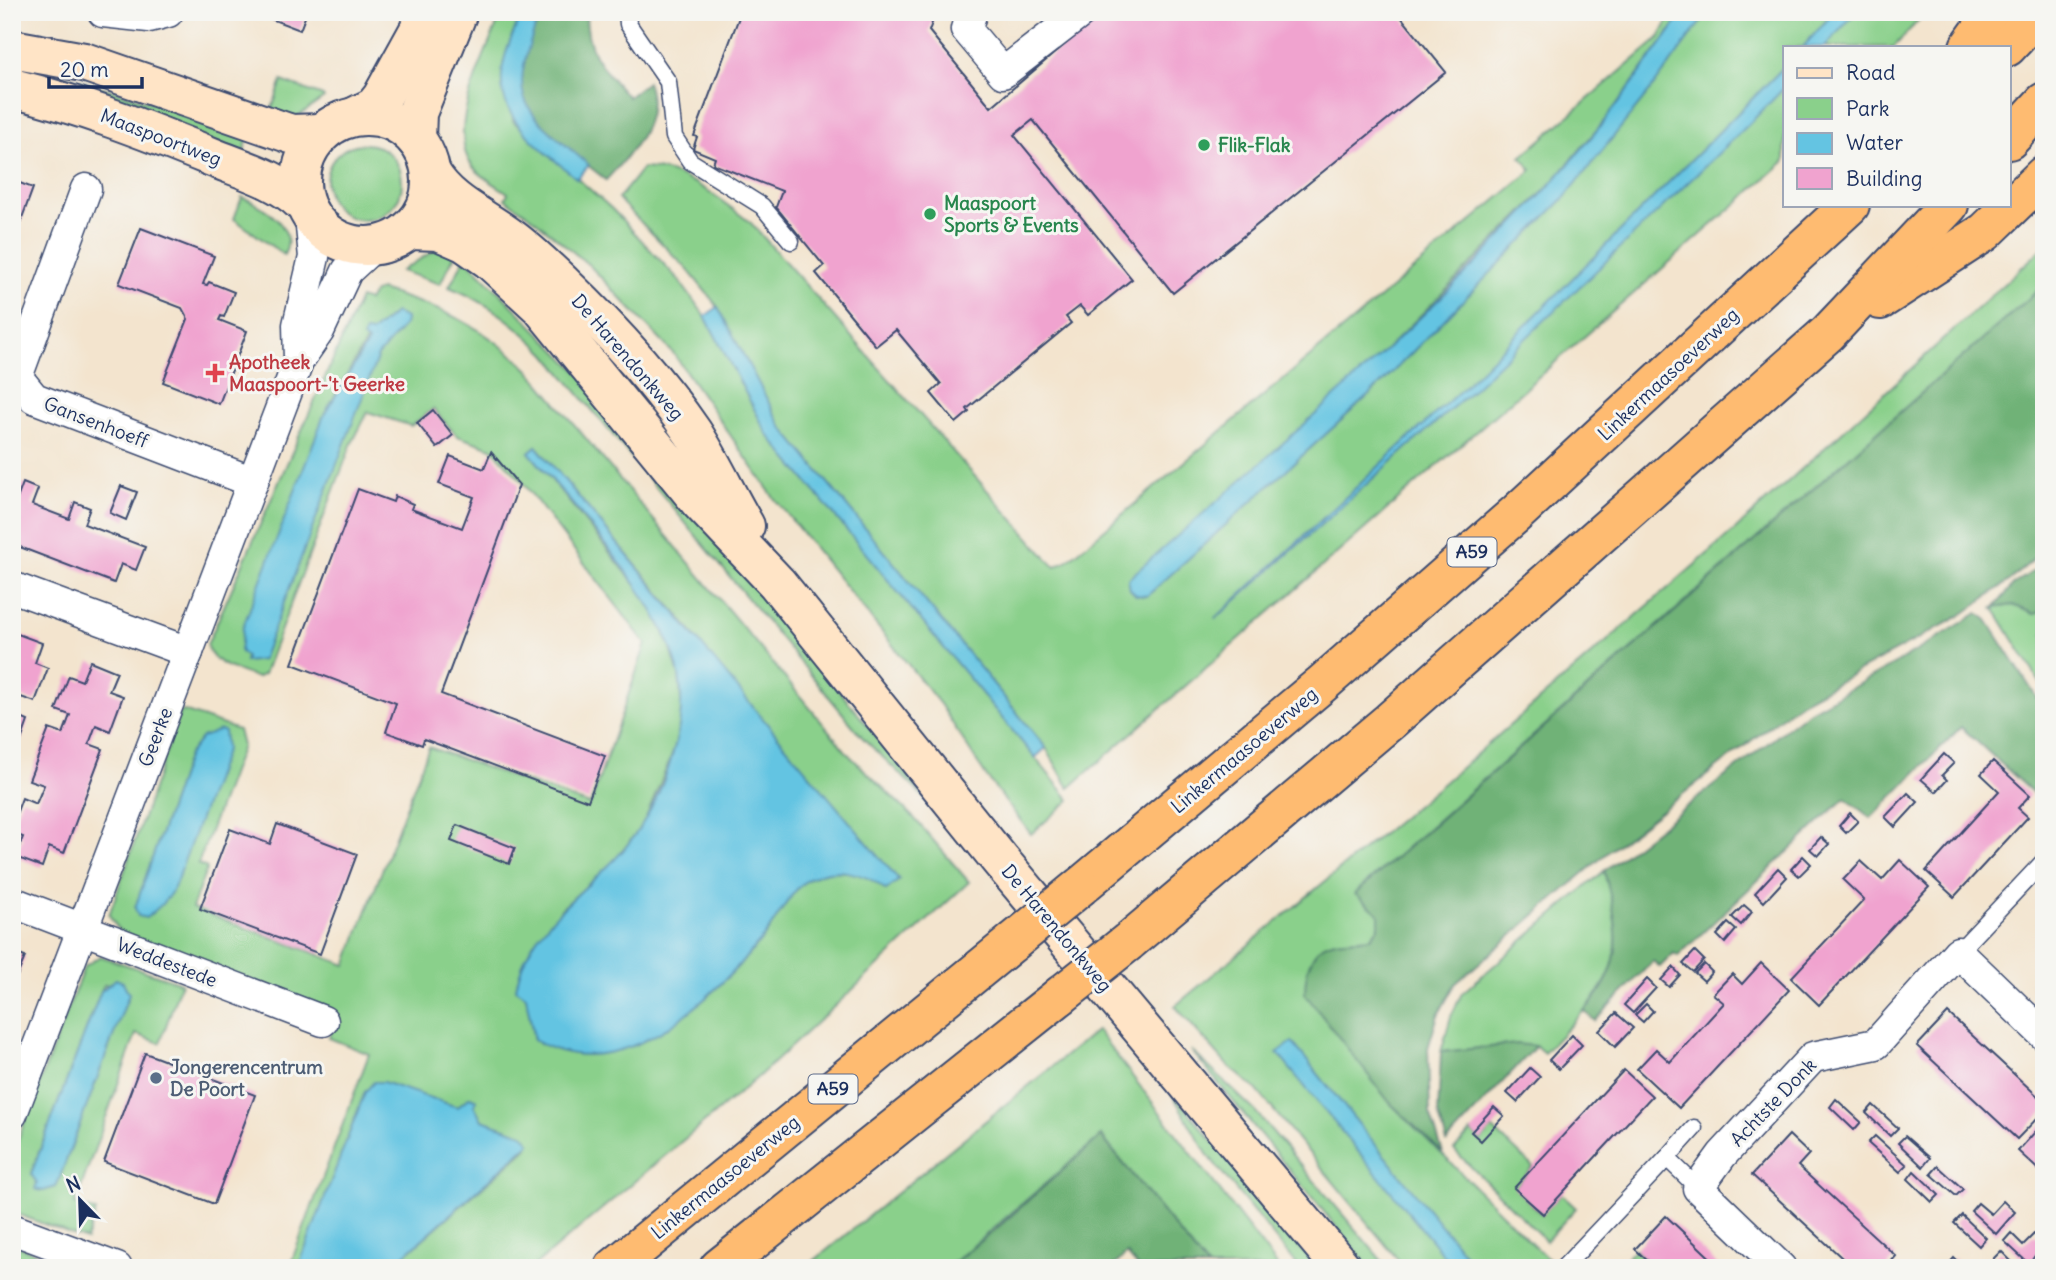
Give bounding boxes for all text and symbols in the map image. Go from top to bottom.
scale bar [49,46,142,90]
legend [1783,46,2010,206]
text: 20 m [60,56,109,83]
text: Road [1846,59,1895,86]
text: Park [1846,95,1889,122]
street label: Maaspoortweg [97,103,225,171]
text: Water [1846,129,1904,156]
place label: Flik-Flak [1218,133,1291,157]
marker: Flik-Flak [1196,137,1212,153]
text: Building [1846,165,1922,192]
place label: Maaspoort Sports & Events [944,191,1079,237]
marker: Maaspoort Sports & Events [922,206,938,222]
street label: De Harendonkweg [567,289,689,425]
street label: Linkermaasoeverweg [1593,302,1743,446]
place label: Apotheek Maaspoort-'t Geerke [229,350,405,396]
marker: Apotheek Maaspoort-'t Geerke [207,365,223,381]
street label: Gansenhoeff [40,391,152,453]
road number: A59 [1448,538,1496,566]
street label: Linkermaasoeverweg [1166,682,1322,818]
street label: Geerke [133,704,177,770]
street label: De Harendonkweg [997,859,1117,997]
street label: Weddestede [113,932,221,992]
street label: Achtste Donk [1725,1053,1821,1151]
place label: Jongerencentrum De Poort [170,1055,323,1101]
marker: Jongerencentrum De Poort [148,1070,164,1086]
road number: A59 [808,1074,858,1104]
street label: Linkermaasoeverweg [646,1110,804,1244]
north arrow [46,1164,116,1234]
text: N [63,1171,84,1198]

